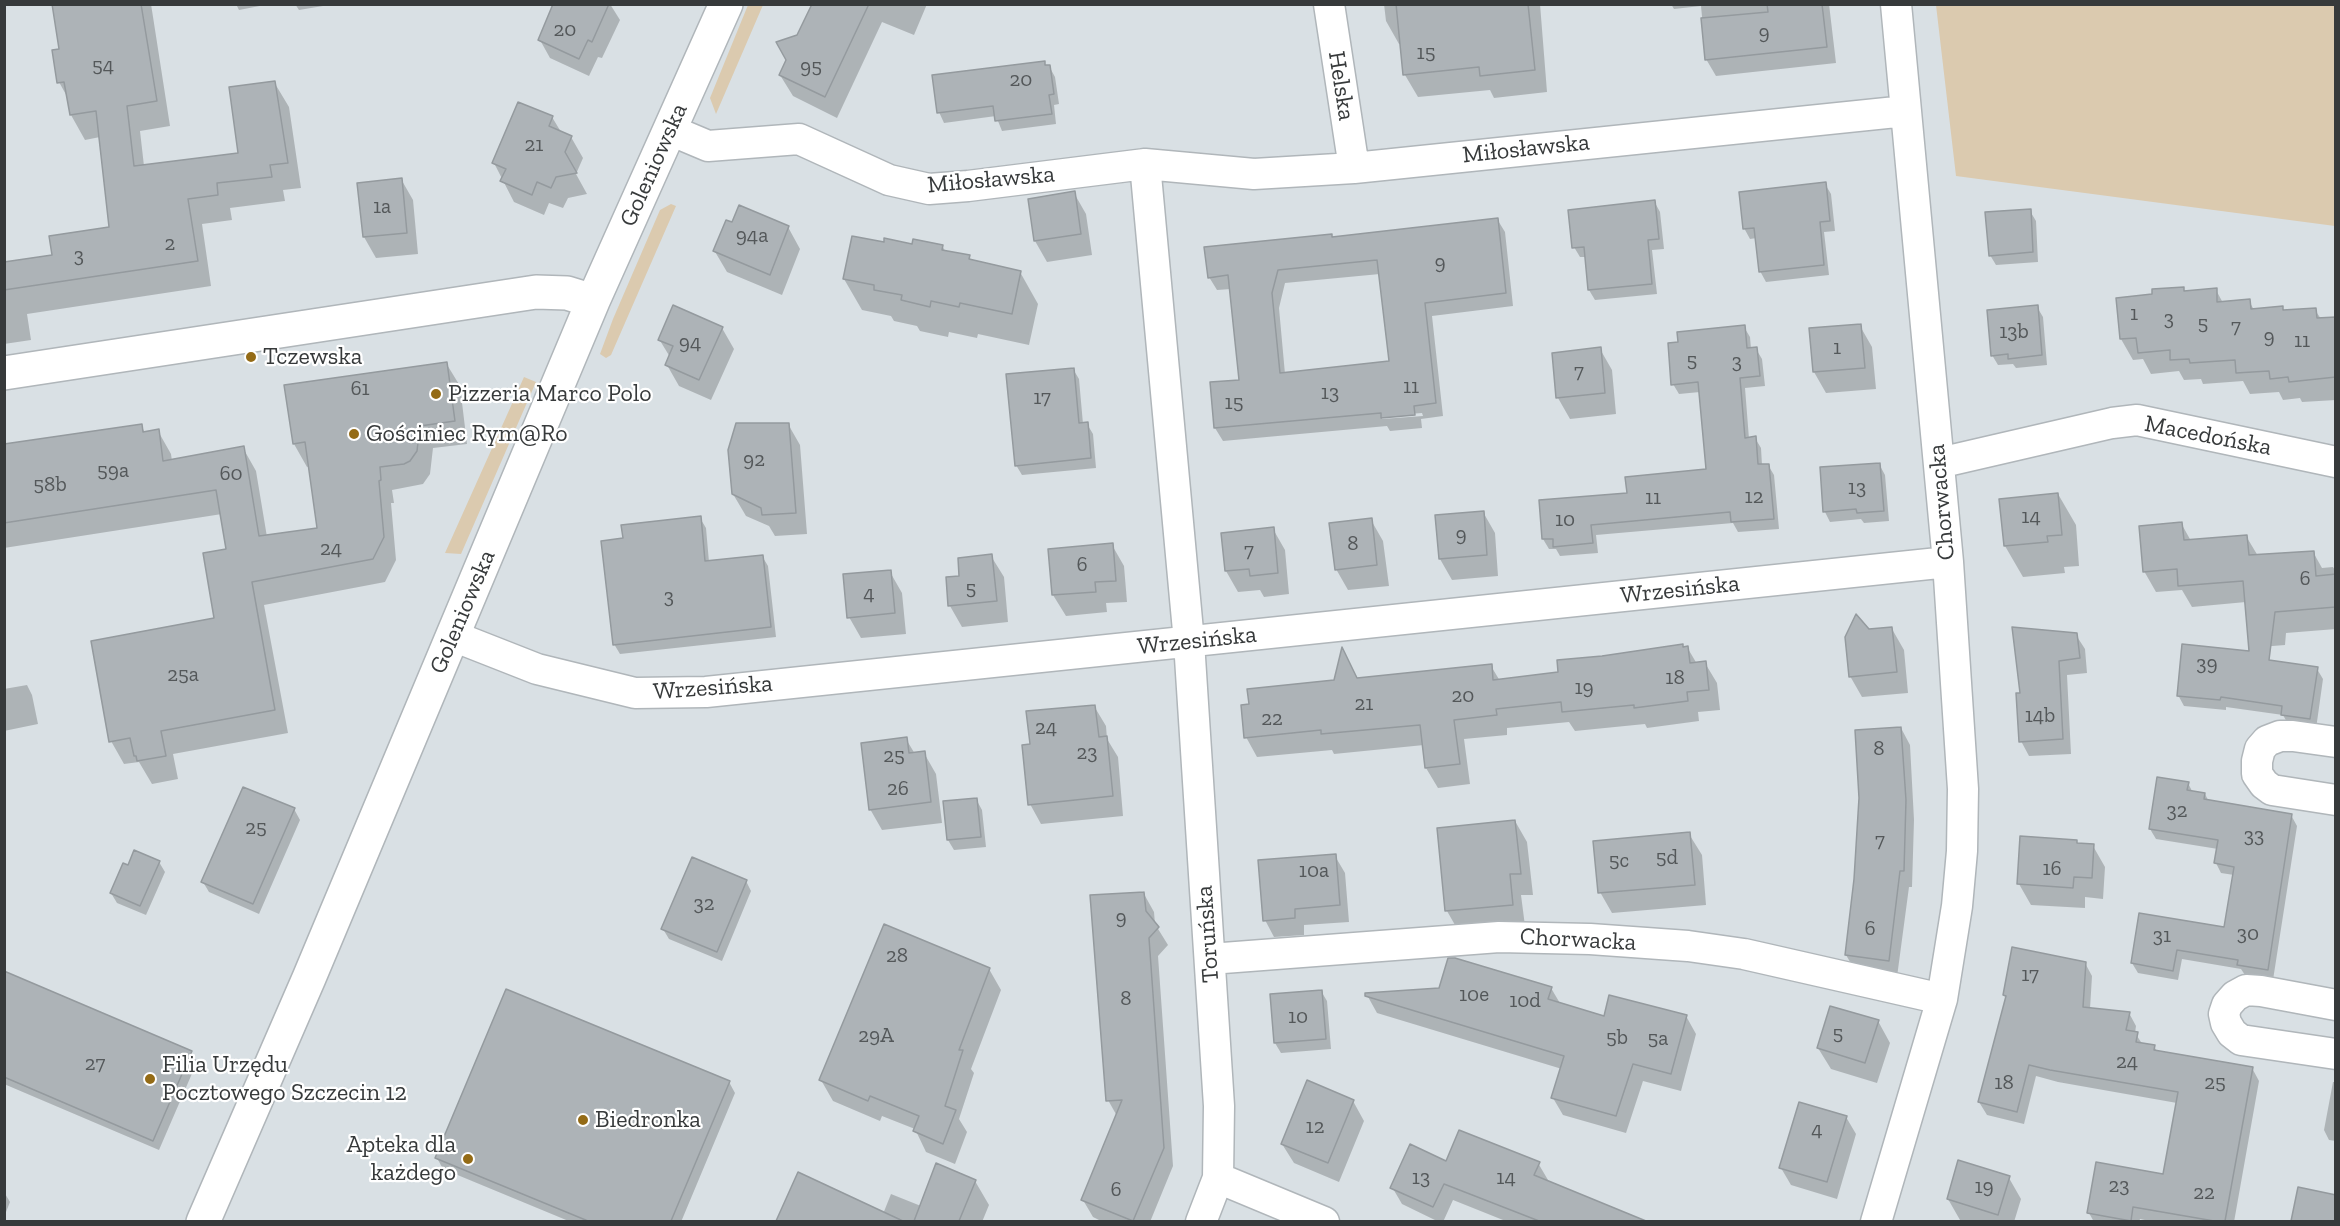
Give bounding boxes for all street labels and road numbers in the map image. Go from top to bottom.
street label: Helska [1321,49,1361,123]
street label: Goleniowska [614,99,694,231]
street label: Miłosławska [1461,128,1591,170]
street label: Miłosławska [926,160,1056,200]
street label: Macedońska [2142,410,2274,462]
street label: Chorwacka [1923,443,1961,561]
street label: Goleniowska [424,546,502,678]
street label: Wrzesińska [1619,569,1741,611]
street label: Wrzesińska [1136,620,1258,662]
street label: Wrzesińska [652,669,774,707]
street label: Toruńska [1190,884,1226,984]
street label: Chorwacka [1519,923,1637,957]

